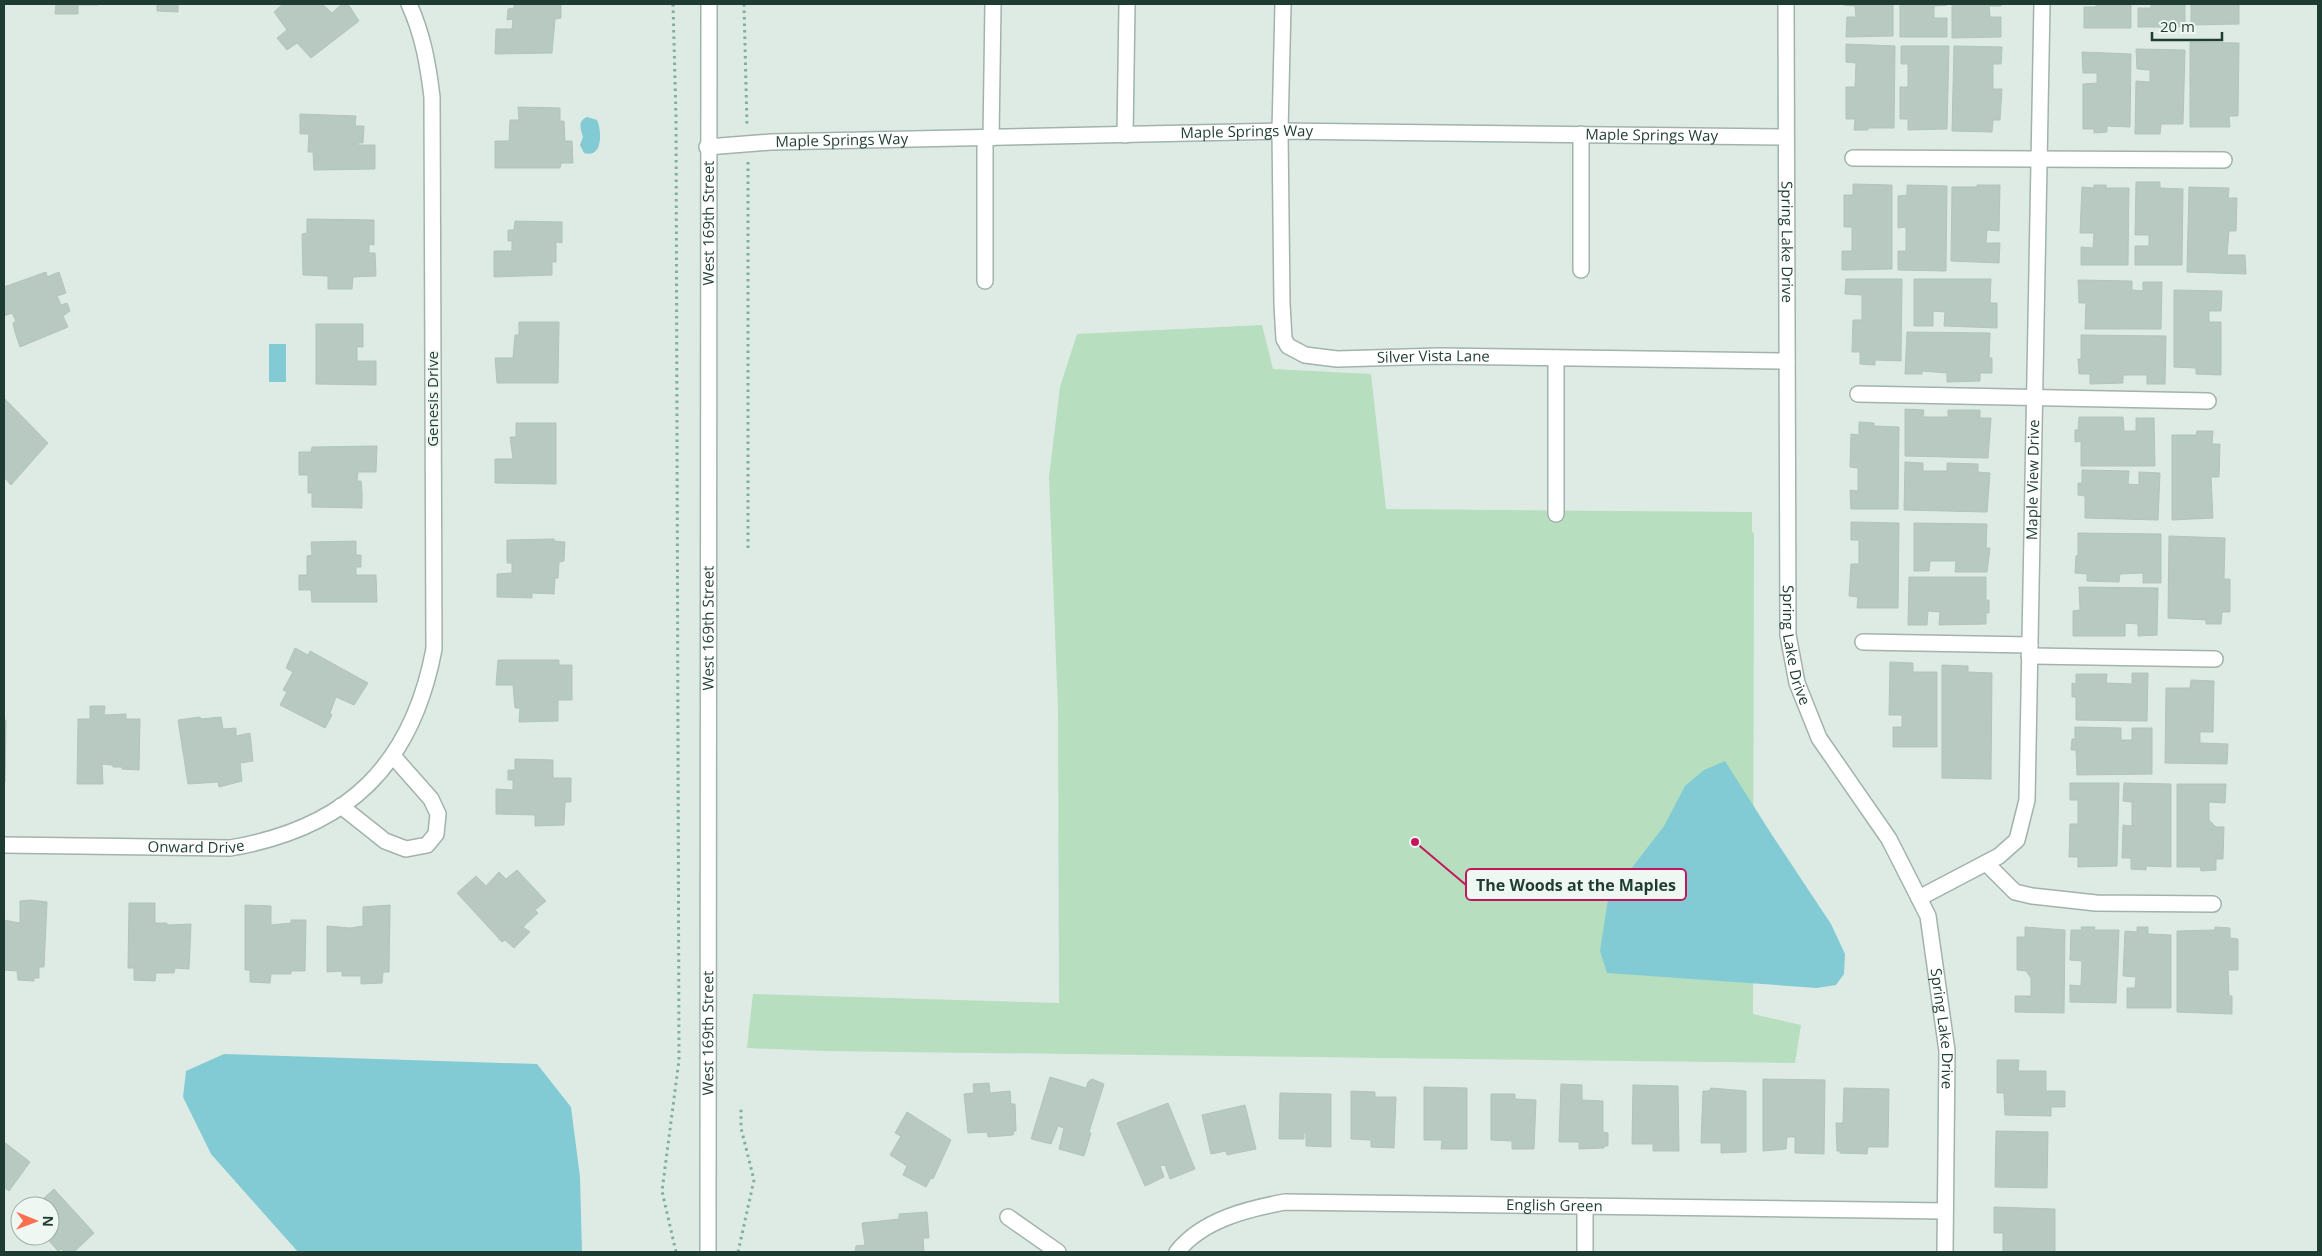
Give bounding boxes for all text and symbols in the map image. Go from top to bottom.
scale bar [2152,10,2222,42]
text: 20 m [2160,16,2195,36]
street label: Maple Springs Way [1180,120,1314,142]
street label: Maple Springs Way [1585,124,1719,145]
street label: Maple Springs Way [775,128,909,151]
street label: West 169th Street [698,161,718,285]
street label: Spring Lake Drive [1778,181,1798,303]
street label: Silver Vista Lane [1376,345,1490,367]
street label: Genesis Drive [422,351,442,447]
street label: Maple View Drive [2021,419,2043,540]
street label: West 169th Street [697,566,718,690]
street label: Spring Lake Drive [1779,585,1816,708]
street label: Onward Drive [147,835,246,857]
callout: The Woods at the Maples [1466,869,1686,900]
text: The Woods at the Maples [1476,874,1676,896]
street label: Spring Lake Drive [1926,967,1958,1089]
street label: West 169th Street [697,971,717,1095]
street label: English Green [1506,1194,1603,1215]
north arrow [10,1196,60,1246]
text: N [39,1215,58,1227]

